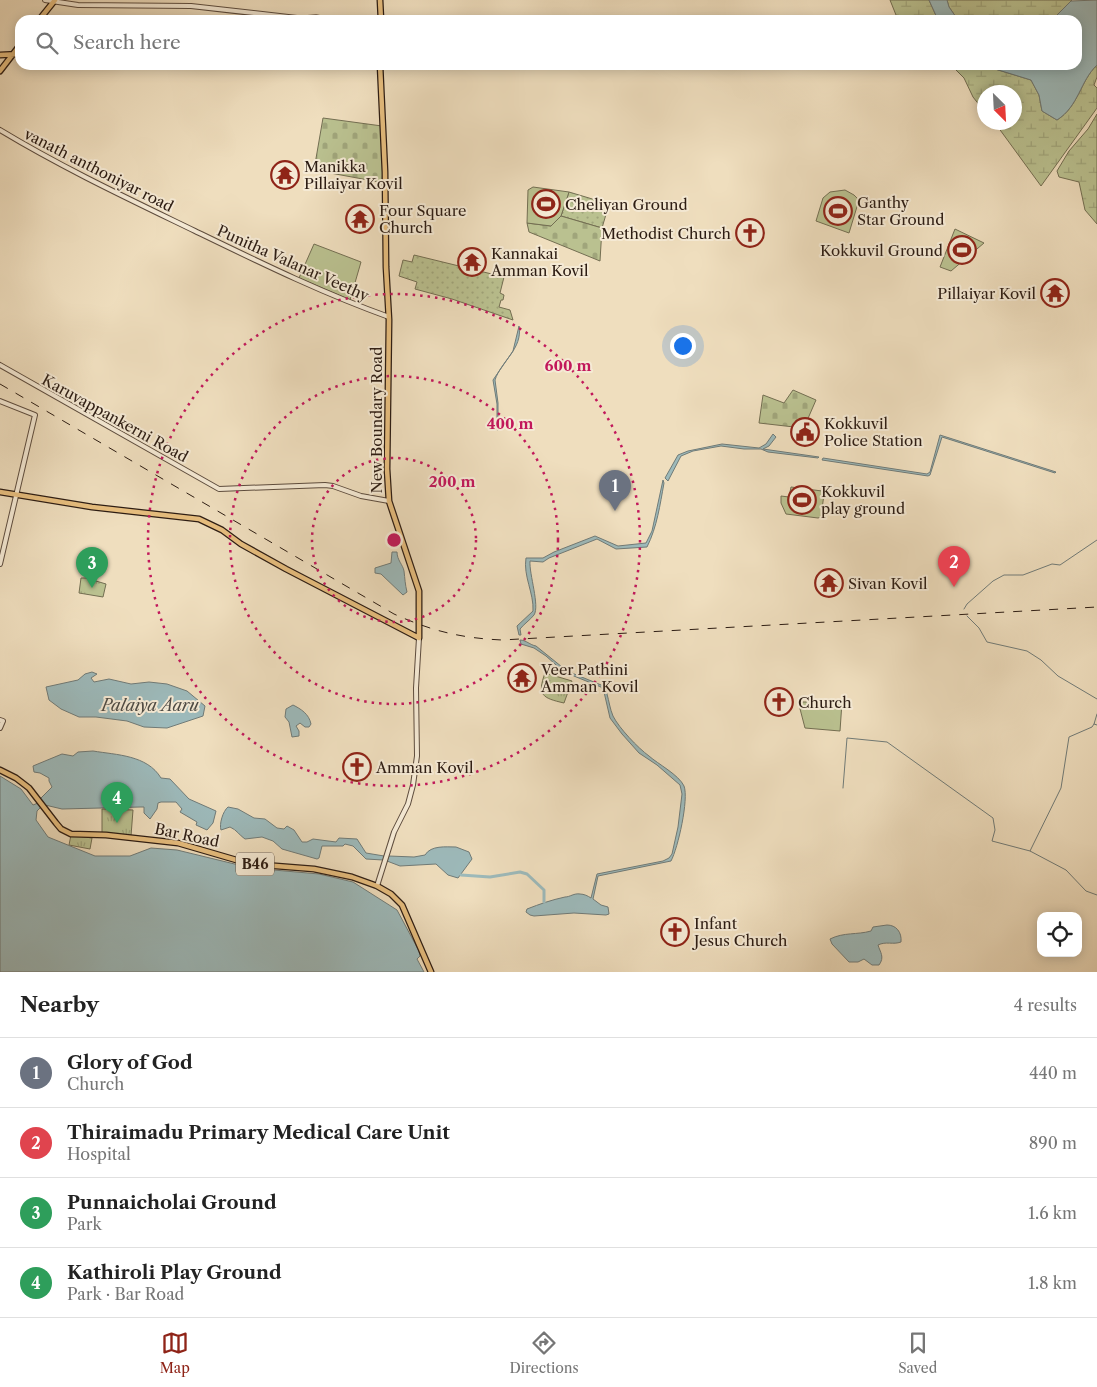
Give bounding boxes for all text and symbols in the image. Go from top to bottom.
search box [15,15,1082,70]
icon: search [33,29,61,57]
text: Search here [73,31,181,54]
north arrow [977,85,1022,130]
street label: vanath anthoniyar road [20,124,177,216]
place label: Manikka Pillaiyar Kovil [304,157,403,193]
temple icon: Manikka Pillaiyar Kovil [270,160,300,190]
sports icon: Cheliyan Ground [531,189,561,219]
place label: Ganthy Star Ground [857,193,944,229]
place label: Cheliyan Ground [565,195,688,214]
sports icon: Ganthy Star Ground [823,196,853,226]
place label: Four Square Church [379,201,466,237]
temple icon: Four Square Church [345,204,375,234]
church icon: Methodist Church [735,218,765,248]
street label: Punitha Valanar Veethy [214,221,373,305]
place label: Methodist Church [601,224,732,243]
sports icon: Kokkuvil Ground [947,235,977,265]
place label: Kokkuvil Ground [820,241,943,260]
place label: Kannakai Amman Kovil [490,244,589,280]
temple icon: Kannakai Amman Kovil [457,247,487,277]
temple icon: Pillaiyar Kovil [1040,278,1070,308]
place label: Pillaiyar Kovil [937,284,1037,303]
your location [670,333,696,359]
street label: New Boundary Road [367,347,386,493]
text: 600 m [545,356,591,375]
street label: Karuvappankerni Road [39,370,191,466]
text: 400 m [487,414,533,433]
place label: Kokkuvil Police Station [824,414,923,450]
public building icon: Kokkuvil Police Station [790,417,820,447]
pin: 1 [599,470,631,511]
text: 200 m [429,472,475,491]
place label: Kokkuvil play ground [821,482,905,518]
sports icon: Kokkuvil play ground [787,485,817,515]
centre of rings [385,531,403,549]
pin: 2 [938,546,970,587]
pin: 3 [76,547,108,588]
temple icon: Sivan Kovil [814,568,844,598]
place label: Sivan Kovil [848,574,928,593]
place label: Veer Pathini Amman Kovil [540,660,639,696]
temple icon: Veer Pathini Amman Kovil [507,663,537,693]
church icon: Church [764,687,794,717]
place label: Church [798,693,852,712]
water label: Palaiya Aaru [99,695,199,715]
church icon: Amman Kovil [342,752,372,782]
place label: Amman Kovil [375,758,474,777]
pin: 4 [101,782,133,823]
street label: Bar Road [153,819,221,851]
road number: B46 [236,852,274,876]
map controls [1037,912,1082,957]
button: locate [1037,912,1082,957]
place label: Infant Jesus Church [692,914,788,950]
church icon: Infant Jesus Church [660,917,690,947]
text: Nearby [20,992,99,1017]
text: 4 results [1014,995,1077,1015]
text: Glory of God [67,1051,193,1074]
text: 1 [32,1063,40,1083]
text: 440 m [1029,1063,1077,1083]
text: Church [67,1074,124,1094]
text: Thiraimadu Primary Medical Care Unit [67,1121,450,1144]
text: 2 [31,1133,41,1153]
text: 890 m [1029,1133,1077,1153]
text: Hospital [67,1144,131,1164]
text: Punnaicholai Ground [67,1191,277,1214]
text: 3 [31,1203,41,1223]
text: 1.6 km [1028,1203,1077,1223]
text: Park [67,1214,102,1234]
text: Kathiroli Play Ground [67,1261,282,1284]
text: 4 [31,1273,41,1293]
text: 1.8 km [1028,1273,1077,1293]
text: Park · Bar Road [67,1284,184,1304]
tab: Map [160,1329,190,1377]
tab: Directions [509,1329,579,1377]
tab: Saved [898,1329,937,1377]

